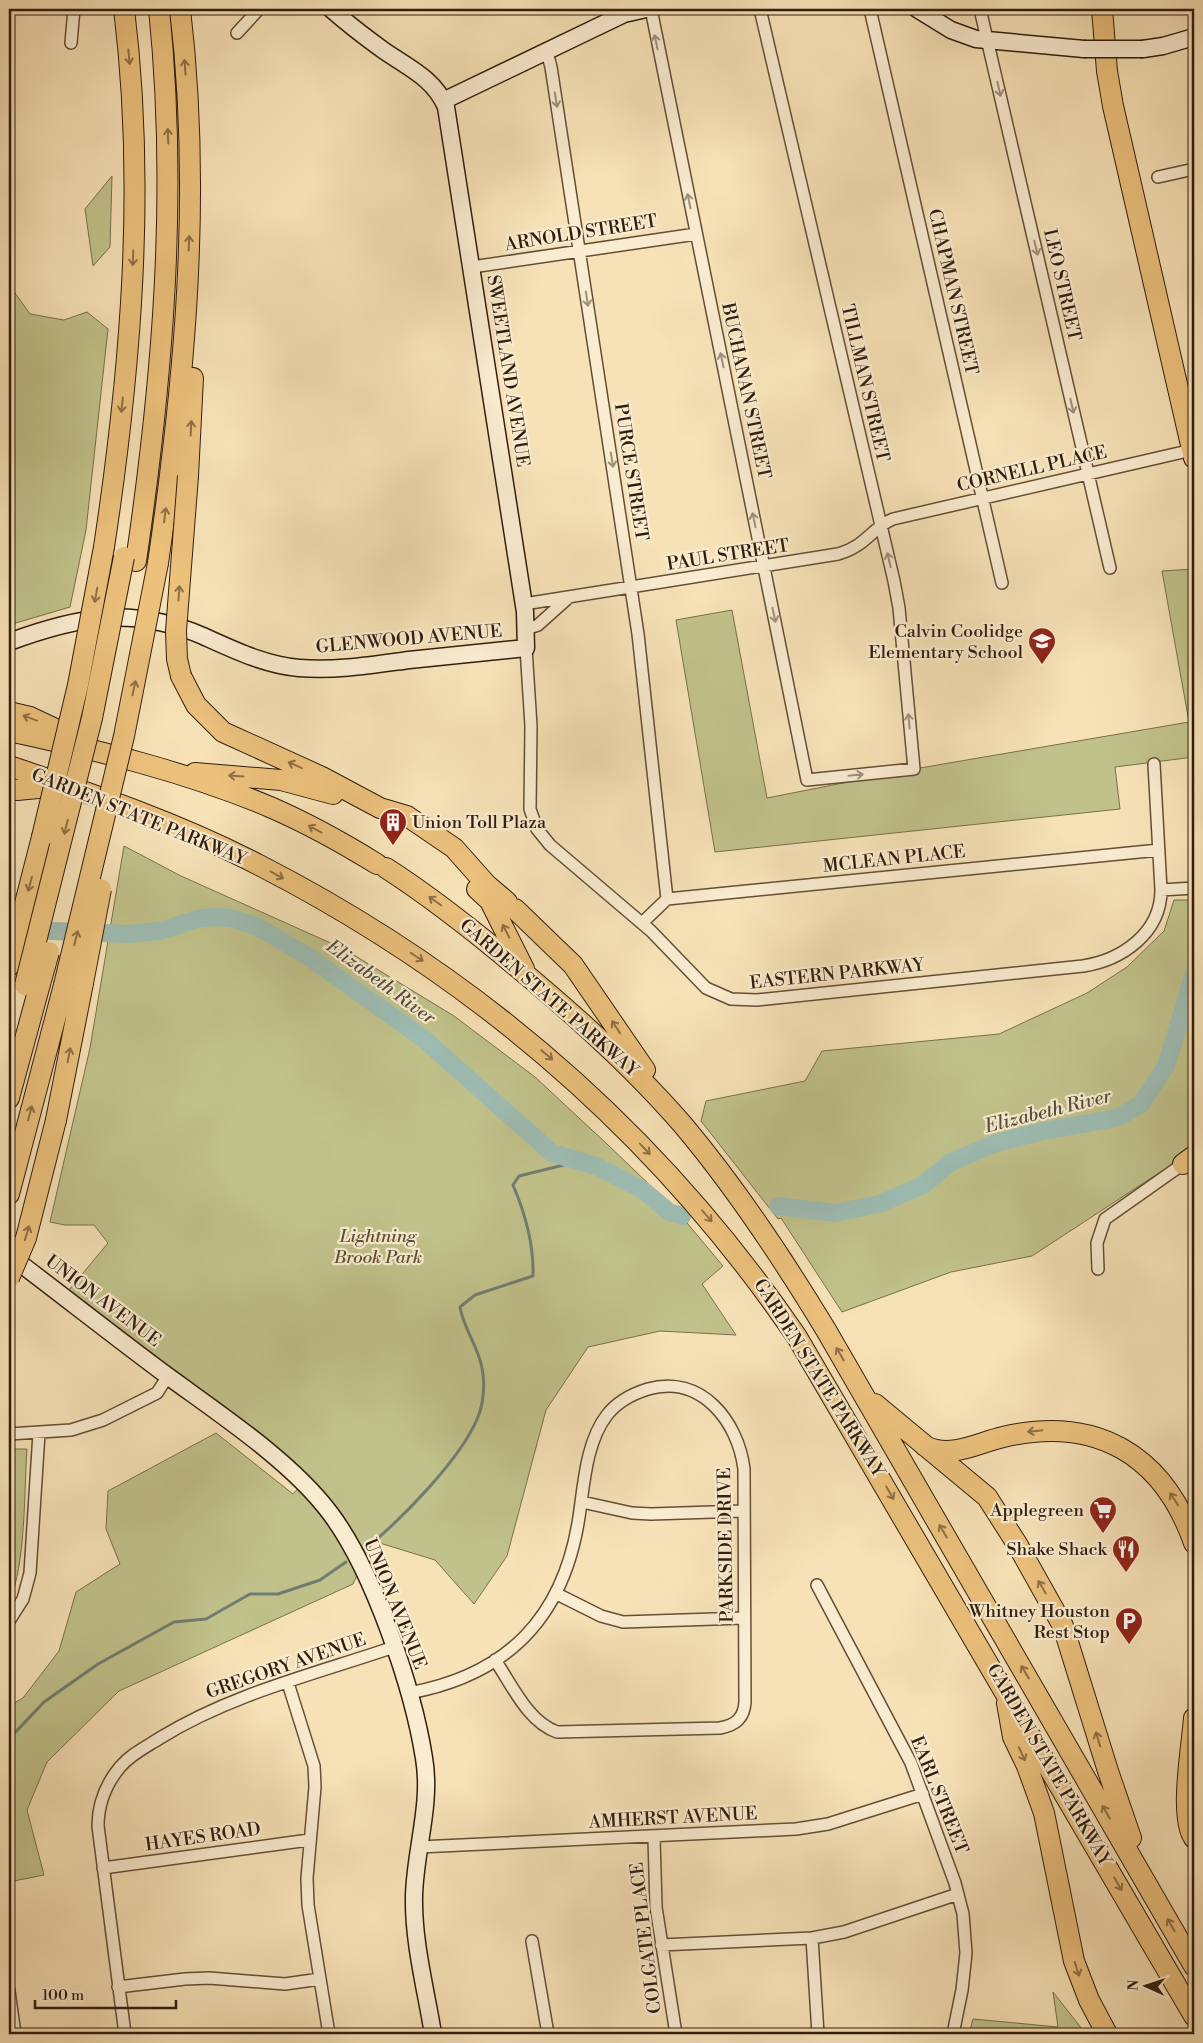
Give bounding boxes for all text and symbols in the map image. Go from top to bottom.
one-way arrow [651,34,660,50]
one-way arrow [124,49,133,65]
one-way arrow [180,59,190,75]
one-way arrow [995,81,1004,97]
one-way arrow [551,92,561,108]
one-way arrow [163,129,173,145]
one-way arrow [684,194,693,210]
street label: CHAPMAN STREET [923,207,983,378]
street label: ARNOLD STREET [502,210,659,257]
street label: LEO STREET [1038,227,1086,344]
one-way arrow [184,235,193,251]
one-way arrow [1031,239,1041,255]
one-way arrow [128,249,137,265]
street label: SWEETLAND AVENUE [481,273,535,469]
one-way arrow [582,291,592,307]
street label: BUCHANAN STREET [716,300,776,482]
street label: TILLMAN STREET [836,302,894,464]
one-way arrow [716,353,726,369]
one-way arrow [117,397,127,413]
one-way arrow [1068,398,1077,414]
street label: PURCE STREET [609,402,653,543]
one-way arrow [186,420,195,436]
street label: CORNELL PLACE [955,441,1109,497]
one-way arrow [607,452,617,468]
one-way arrow [160,507,170,523]
one-way arrow [749,512,758,528]
street label: PAUL STREET [665,534,791,576]
one-way arrow [884,552,893,568]
one-way arrow [174,585,184,601]
one-way arrow [90,586,100,602]
one-way arrow [769,607,779,623]
street label: GLENWOOD AVENUE [315,619,503,659]
place label: Calvin Coolidge Elementary School [868,620,1024,664]
school or university icon: Calvin Coolidge Elementary School [1027,626,1057,665]
one-way arrow [130,681,139,697]
one-way arrow [23,713,39,722]
one-way arrow [905,713,914,729]
one-way arrow [288,759,303,769]
street label: GARDEN STATE PARKWAY [28,763,251,871]
one-way arrow [848,770,864,780]
one-way arrow [229,771,245,781]
building icon: Union Toll Plaza [378,807,408,846]
place label: Union Toll Plaza [412,811,547,834]
one-way arrow [61,818,70,834]
one-way arrow [308,824,323,833]
street label: MCLEAN PLACE [822,840,966,878]
one-way arrow [269,870,284,880]
one-way arrow [25,876,35,892]
one-way arrow [428,896,442,906]
street label: GARDEN STATE PARKWAY [455,914,644,1083]
one-way arrow [501,924,511,939]
one-way arrow [72,931,81,947]
water label: Elizabeth River [321,934,441,1030]
one-way arrow [410,952,424,963]
street label: EASTERN PARKWAY [749,953,927,995]
one-way arrow [610,1020,621,1034]
one-way arrow [65,1048,74,1064]
one-way arrow [540,1049,553,1061]
water label: Elizabeth River [981,1084,1114,1139]
one-way arrow [26,1105,35,1121]
one-way arrow [639,1142,651,1155]
one-way arrow [701,1210,713,1223]
one-way arrow [23,1225,33,1241]
park label: Lightning Brook Park [333,1225,422,1269]
street label: UNION AVENUE [41,1250,165,1352]
street label: GARDEN STATE PARKWAY [748,1274,890,1483]
one-way arrow [835,1348,845,1362]
one-way arrow [1027,1426,1043,1436]
street label: PARKSIDE DRIVE [713,1467,739,1623]
one-way arrow [886,1486,896,1500]
one-way arrow [1168,1492,1178,1506]
supermarket icon: Applegreen [1088,1495,1118,1534]
place label: Applegreen [989,1499,1084,1522]
one-way arrow [938,1523,948,1538]
restaurant icon: Shake Shack [1111,1534,1141,1573]
street label: UNION AVENUE [358,1535,432,1673]
place label: Shake Shack [1006,1538,1109,1561]
one-way arrow [1037,1581,1047,1595]
place label: Whitney Houston Rest Stop [968,1600,1110,1644]
parking icon: Whitney Houston Rest Stop [1114,1606,1144,1645]
street label: GREGORY AVENUE [203,1628,369,1704]
street label: GARDEN STATE PARKWAY [982,1660,1117,1871]
one-way arrow [1019,1665,1029,1679]
one-way arrow [1093,1732,1102,1748]
street label: EARL STREET [905,1733,973,1858]
one-way arrow [1017,1747,1027,1762]
street label: AMHERST AVENUE [587,1802,758,1834]
one-way arrow [1100,1806,1110,1820]
street label: HAYES ROAD [144,1818,262,1856]
street label: COLGATE PLACE [625,1861,667,2015]
one-way arrow [1114,1876,1124,1891]
one-way arrow [1165,1919,1175,1933]
north arrow [1120,1960,1170,2010]
one-way arrow [1073,1961,1083,1977]
scale bar [35,1978,176,2010]
text: N [1125,1979,1143,1991]
text: 100 m [42,1986,84,2005]

